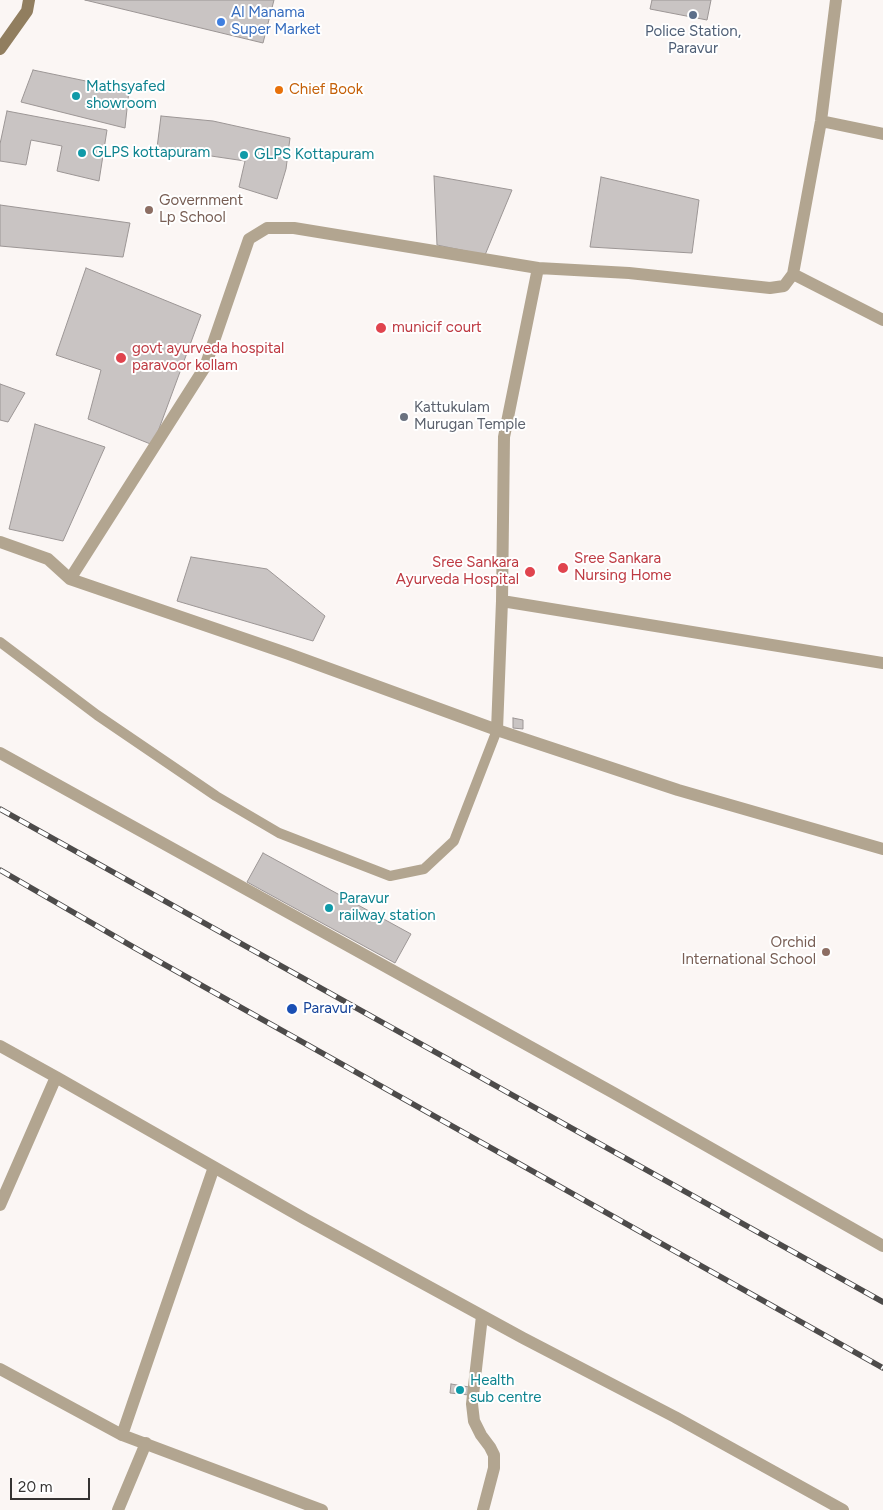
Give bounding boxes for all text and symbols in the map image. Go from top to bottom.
place label: Al Manama Super Market [231,4,321,39]
marker: Police Station, Paravur [687,9,699,21]
marker: Al Manama Super Market [215,16,227,28]
place label: Police Station, Paravur [645,23,741,58]
place label: Mathsyafed showroom [86,78,165,113]
place label: Chief Book [289,81,363,99]
marker: Chief Book [273,84,285,96]
marker: Mathsyafed showroom [70,90,82,102]
place label: GLPS kottapuram [92,144,210,162]
place label: GLPS Kottapuram [254,146,374,164]
marker: GLPS kottapuram [76,147,88,159]
marker: GLPS Kottapuram [238,149,250,161]
place label: Government Lp School [159,192,243,227]
marker: Government Lp School [143,204,155,216]
place label: municif court [392,319,482,337]
marker: municif court [374,321,388,335]
place label: govt ayurveda hospital paravoor kollam [132,340,284,375]
marker: govt ayurveda hospital paravoor kollam [114,351,128,365]
place label: Kattukulam Murugan Temple [414,399,526,434]
marker: Kattukulam Murugan Temple [398,411,410,423]
place label: Sree Sankara Nursing Home [574,550,671,585]
place label: Sree Sankara Ayurveda Hospital [396,554,519,589]
marker: Sree Sankara Nursing Home [556,561,570,575]
marker: Sree Sankara Ayurveda Hospital [523,565,537,579]
place label: Paravur railway station [339,890,436,925]
marker: Paravur railway station [323,902,335,914]
place label: Orchid International School [681,934,816,969]
marker: Orchid International School [820,946,832,958]
place label: Paravur [303,1000,353,1018]
marker: Paravur [285,1002,299,1016]
place label: Health sub centre [470,1372,541,1407]
marker: Health sub centre [454,1384,466,1396]
scale bar [12,1468,92,1500]
text: 20 m [18,1478,52,1496]

